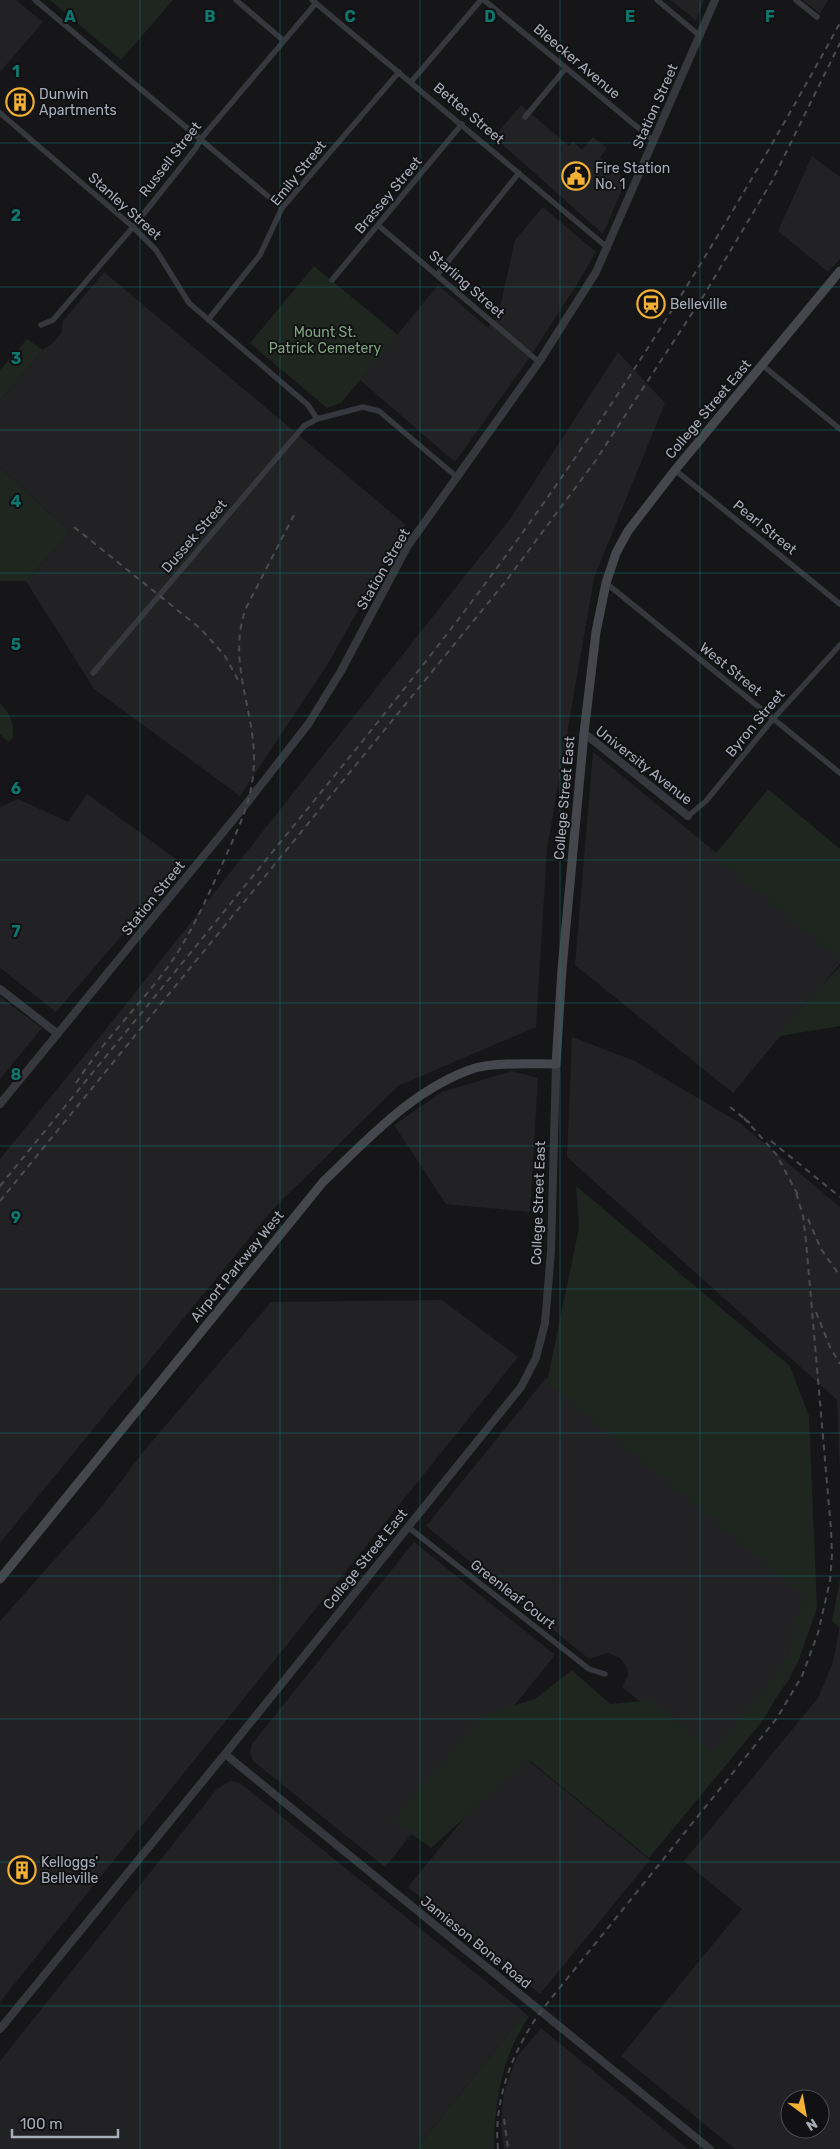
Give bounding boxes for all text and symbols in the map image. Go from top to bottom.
text: A [64,7,76,26]
text: B [204,7,216,26]
text: C [344,7,356,26]
text: D [484,7,496,26]
text: E [625,7,635,26]
text: F [765,7,775,26]
street label: Bleecker Avenue [530,20,624,103]
street label: Station Street [629,61,682,151]
text: 1 [12,62,20,81]
street label: Bettes Street [430,79,508,148]
place label: Dunwin Apartments [39,86,117,119]
building icon: Dunwin Apartments [5,87,35,117]
street label: Russell Street [136,118,205,200]
street label: Emily Street [267,137,330,209]
street label: Brassey Street [351,153,426,237]
place label: Fire Station No. 1 [595,160,670,193]
public building icon: Fire Station No. 1 [561,161,591,191]
street label: Stanley Street [85,169,165,244]
text: 2 [11,206,21,225]
street label: Starling Street [425,247,508,322]
station icon: Belleville [636,289,666,319]
place label: Belleville [670,296,728,313]
park label: Mount St. Patrick Cemetery [269,324,382,357]
text: 3 [11,349,21,368]
street label: College Street East [662,356,755,462]
text: 4 [11,492,22,511]
street label: Dussek Street [158,496,231,576]
street label: Pearl Street [729,497,800,559]
street label: Station Street [353,525,414,613]
text: 5 [11,635,21,654]
street label: West Street [696,639,766,700]
street label: Byron Street [722,686,789,760]
street label: University Avenue [592,722,695,808]
street label: College Street East [551,735,578,861]
text: 6 [11,779,21,798]
street label: Station Street [118,857,189,939]
text: 7 [11,922,21,941]
text: 8 [11,1065,22,1084]
street label: College Street East [528,1140,549,1265]
street label: Airport Parkway West [187,1207,288,1325]
text: 9 [11,1208,21,1227]
street label: College Street East [320,1505,411,1613]
street label: Greenleaf Court [467,1556,559,1633]
place label: Kelloggs' Belleville [41,1854,99,1887]
building icon: Kelloggs' Belleville [7,1855,37,1885]
street label: Jamieson Bone Road [417,1892,535,1992]
north arrow [780,2089,830,2139]
scale bar [12,2106,119,2138]
text: 100 m [20,2115,62,2133]
text: N [803,2115,820,2134]

